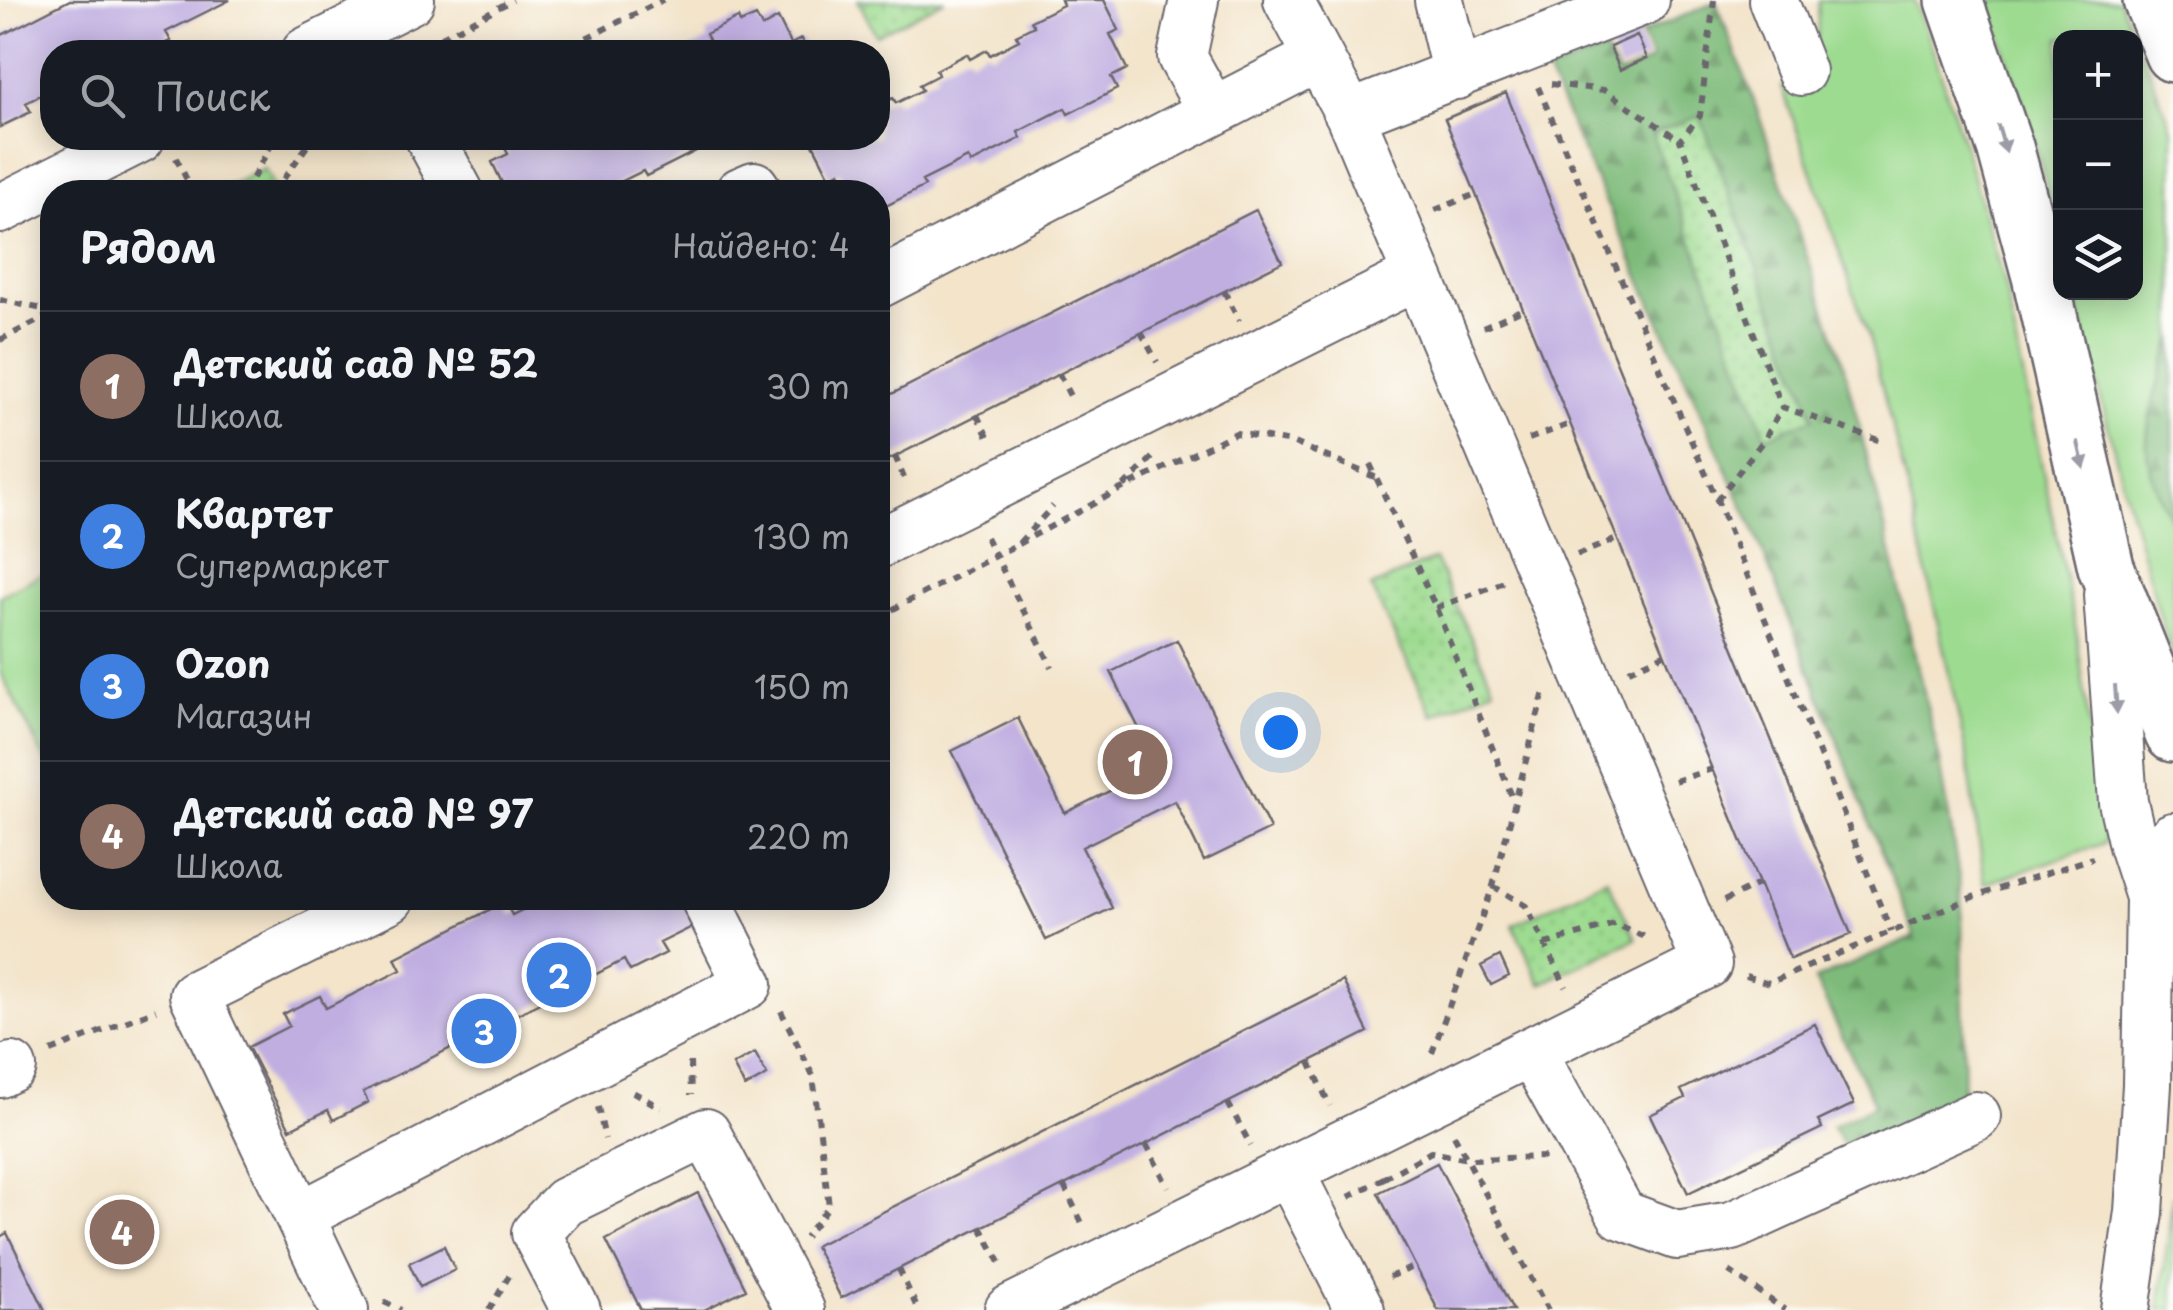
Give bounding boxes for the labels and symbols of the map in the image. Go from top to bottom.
one-way arrow [1996,125,2011,155]
one-way arrow [2074,440,2089,471]
one-way arrow [2108,683,2124,715]
your location [1255,707,1306,758]
pin: 1 [1102,724,1168,800]
pin: 2 [526,938,592,1012]
pin: 3 [452,994,516,1068]
pin: 4 [90,1194,154,1270]

